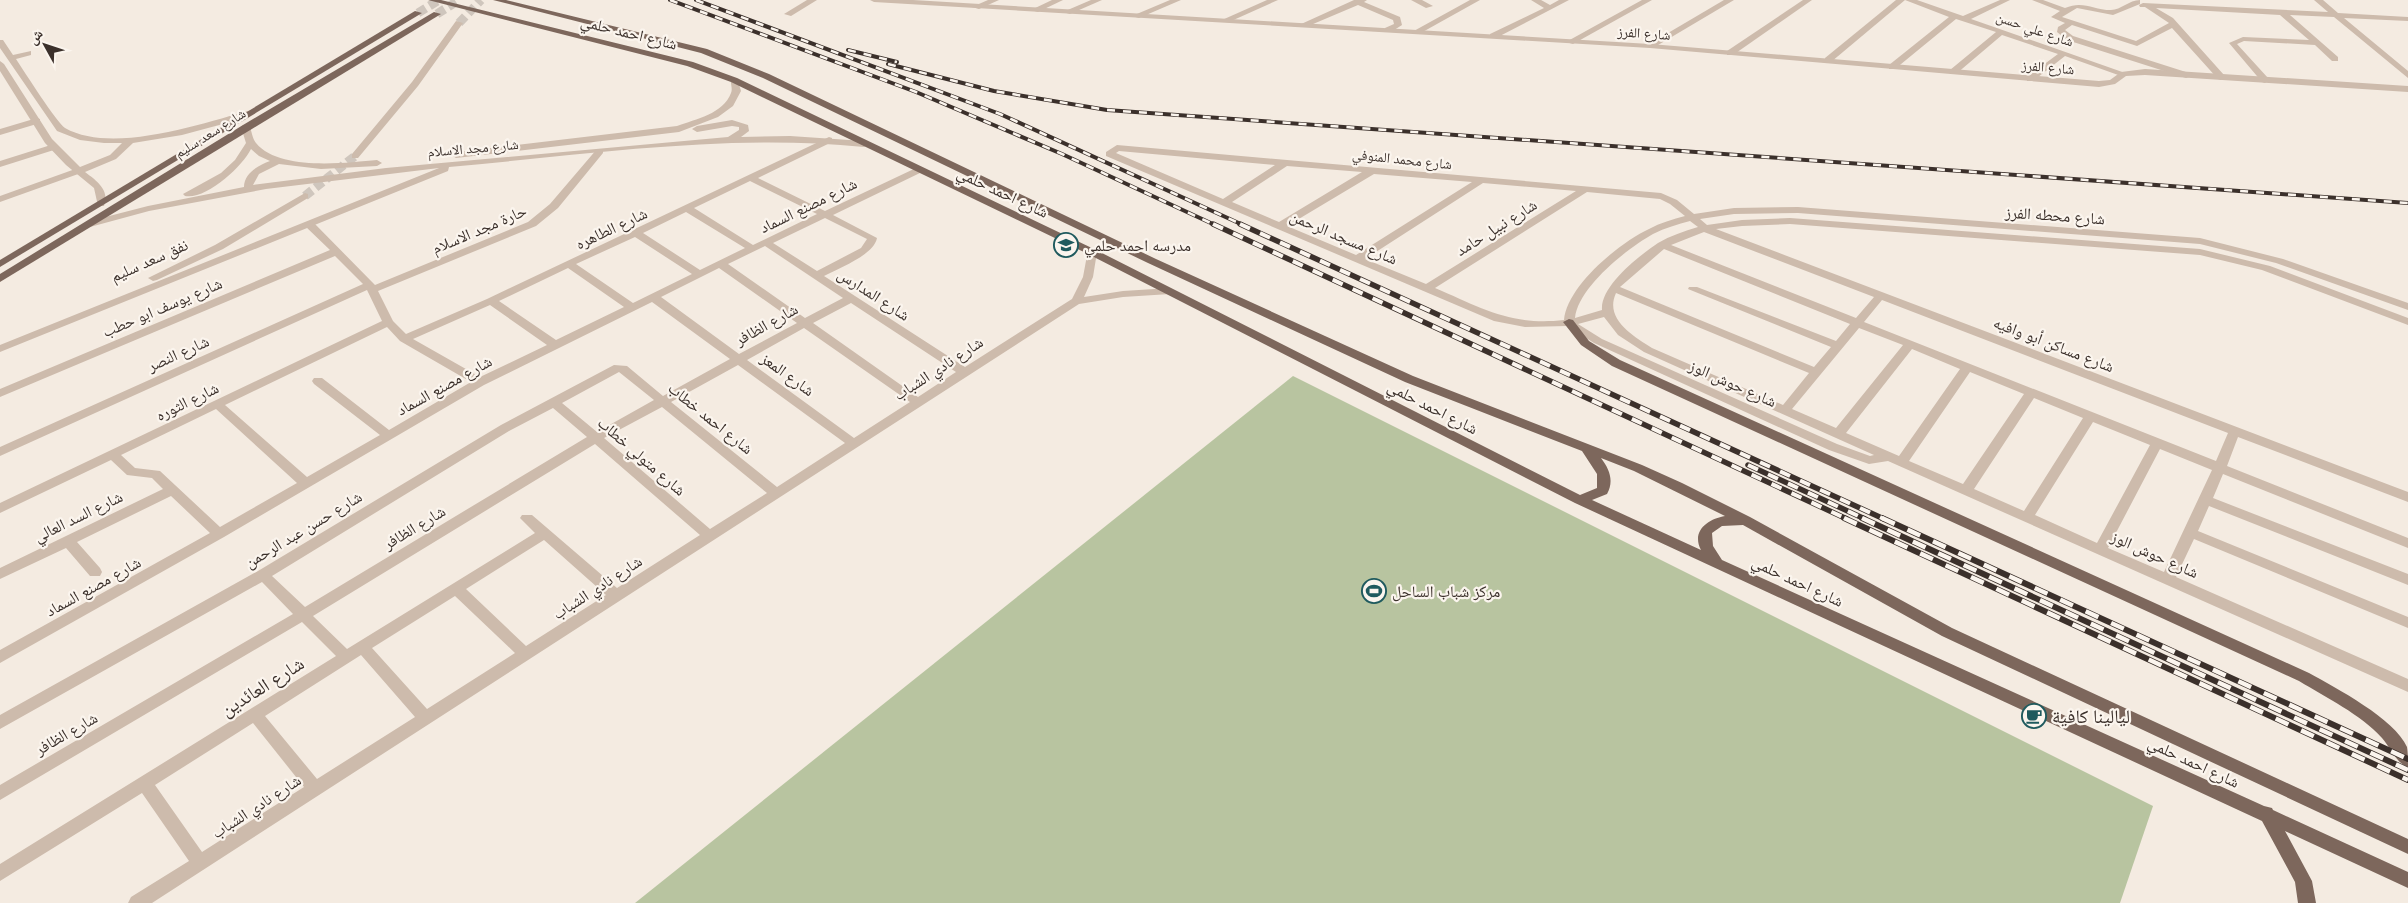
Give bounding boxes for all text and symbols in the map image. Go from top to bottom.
street label: شارع علي حسن [1993,8,2076,53]
street label: شارع احمد حلمي [578,11,679,57]
north arrow [20,20,70,70]
street label: شارع الفرز [1616,23,1671,45]
text: ش [24,26,47,48]
street label: شارع الفرز [2020,57,2075,79]
street label: شارع سعد سليم [172,105,249,163]
street label: شارع مجد الاسلام [427,136,519,162]
street label: شارع محمد المنوفي [1351,146,1453,176]
street label: شارع احمد حلمي [953,163,1051,225]
street label: شارع مصنع السماد [756,174,860,238]
street label: شارع نبيل حامد [1452,195,1541,261]
street label: حارة مجد الاسلام [429,201,530,259]
street label: شارع محطه الفرز [2003,202,2106,229]
street label: شارع الطاهره [572,204,651,254]
street label: شارع مسجد الرحمن [1287,206,1400,270]
school or university icon: مدرسه احمد حلمي [1053,232,1079,258]
street label: نفق سعد سليم [108,235,191,287]
place label: مدرسه احمد حلمي [1084,236,1191,258]
street label: شارع المدارس [834,264,913,326]
street label: شارع يوسف ابو حطب [99,274,225,342]
street label: شارع الظافر [731,299,802,351]
street label: شارع مساكن أبو وافيه [1991,313,2117,377]
street label: شارع النصر [144,331,212,377]
street label: شارع نادي الشباب [890,333,988,407]
street label: شارع المعز [756,348,818,401]
street label: شارع مصنع السماد [393,351,496,420]
street label: شارع حوش الوز [1685,355,1779,412]
street label: شارع احمد حلمي [1383,377,1481,441]
street label: شارع الثوره [153,378,222,426]
street label: شارع احمد خطاب [664,378,757,459]
street label: شارع متولي خطاب [592,413,690,502]
street label: شارع السد العالي [31,487,127,549]
street label: شارع حسن عبد الرحمن [241,487,366,573]
street label: شارع الظافر [379,501,449,555]
street label: شارع حوش الوز [2107,526,2201,583]
street label: شارع مصنع السماد [42,552,145,621]
street label: شارع نادي الشباب [549,552,647,626]
street label: شارع احمد حلمي [1748,552,1846,614]
sports icon: مركز شباب الساحل [1361,578,1387,604]
place label: مركز شباب الساحل [1392,582,1500,602]
street label: شارع العائدين [217,653,308,721]
cafe icon: ليالينا كافية [2021,703,2047,729]
place label: ليالينا كافية [2052,706,2130,728]
street label: شارع الظافر [31,708,101,760]
street label: شارع احمد حلمي [2144,733,2242,795]
street label: شارع نادي الشباب [208,771,306,845]

